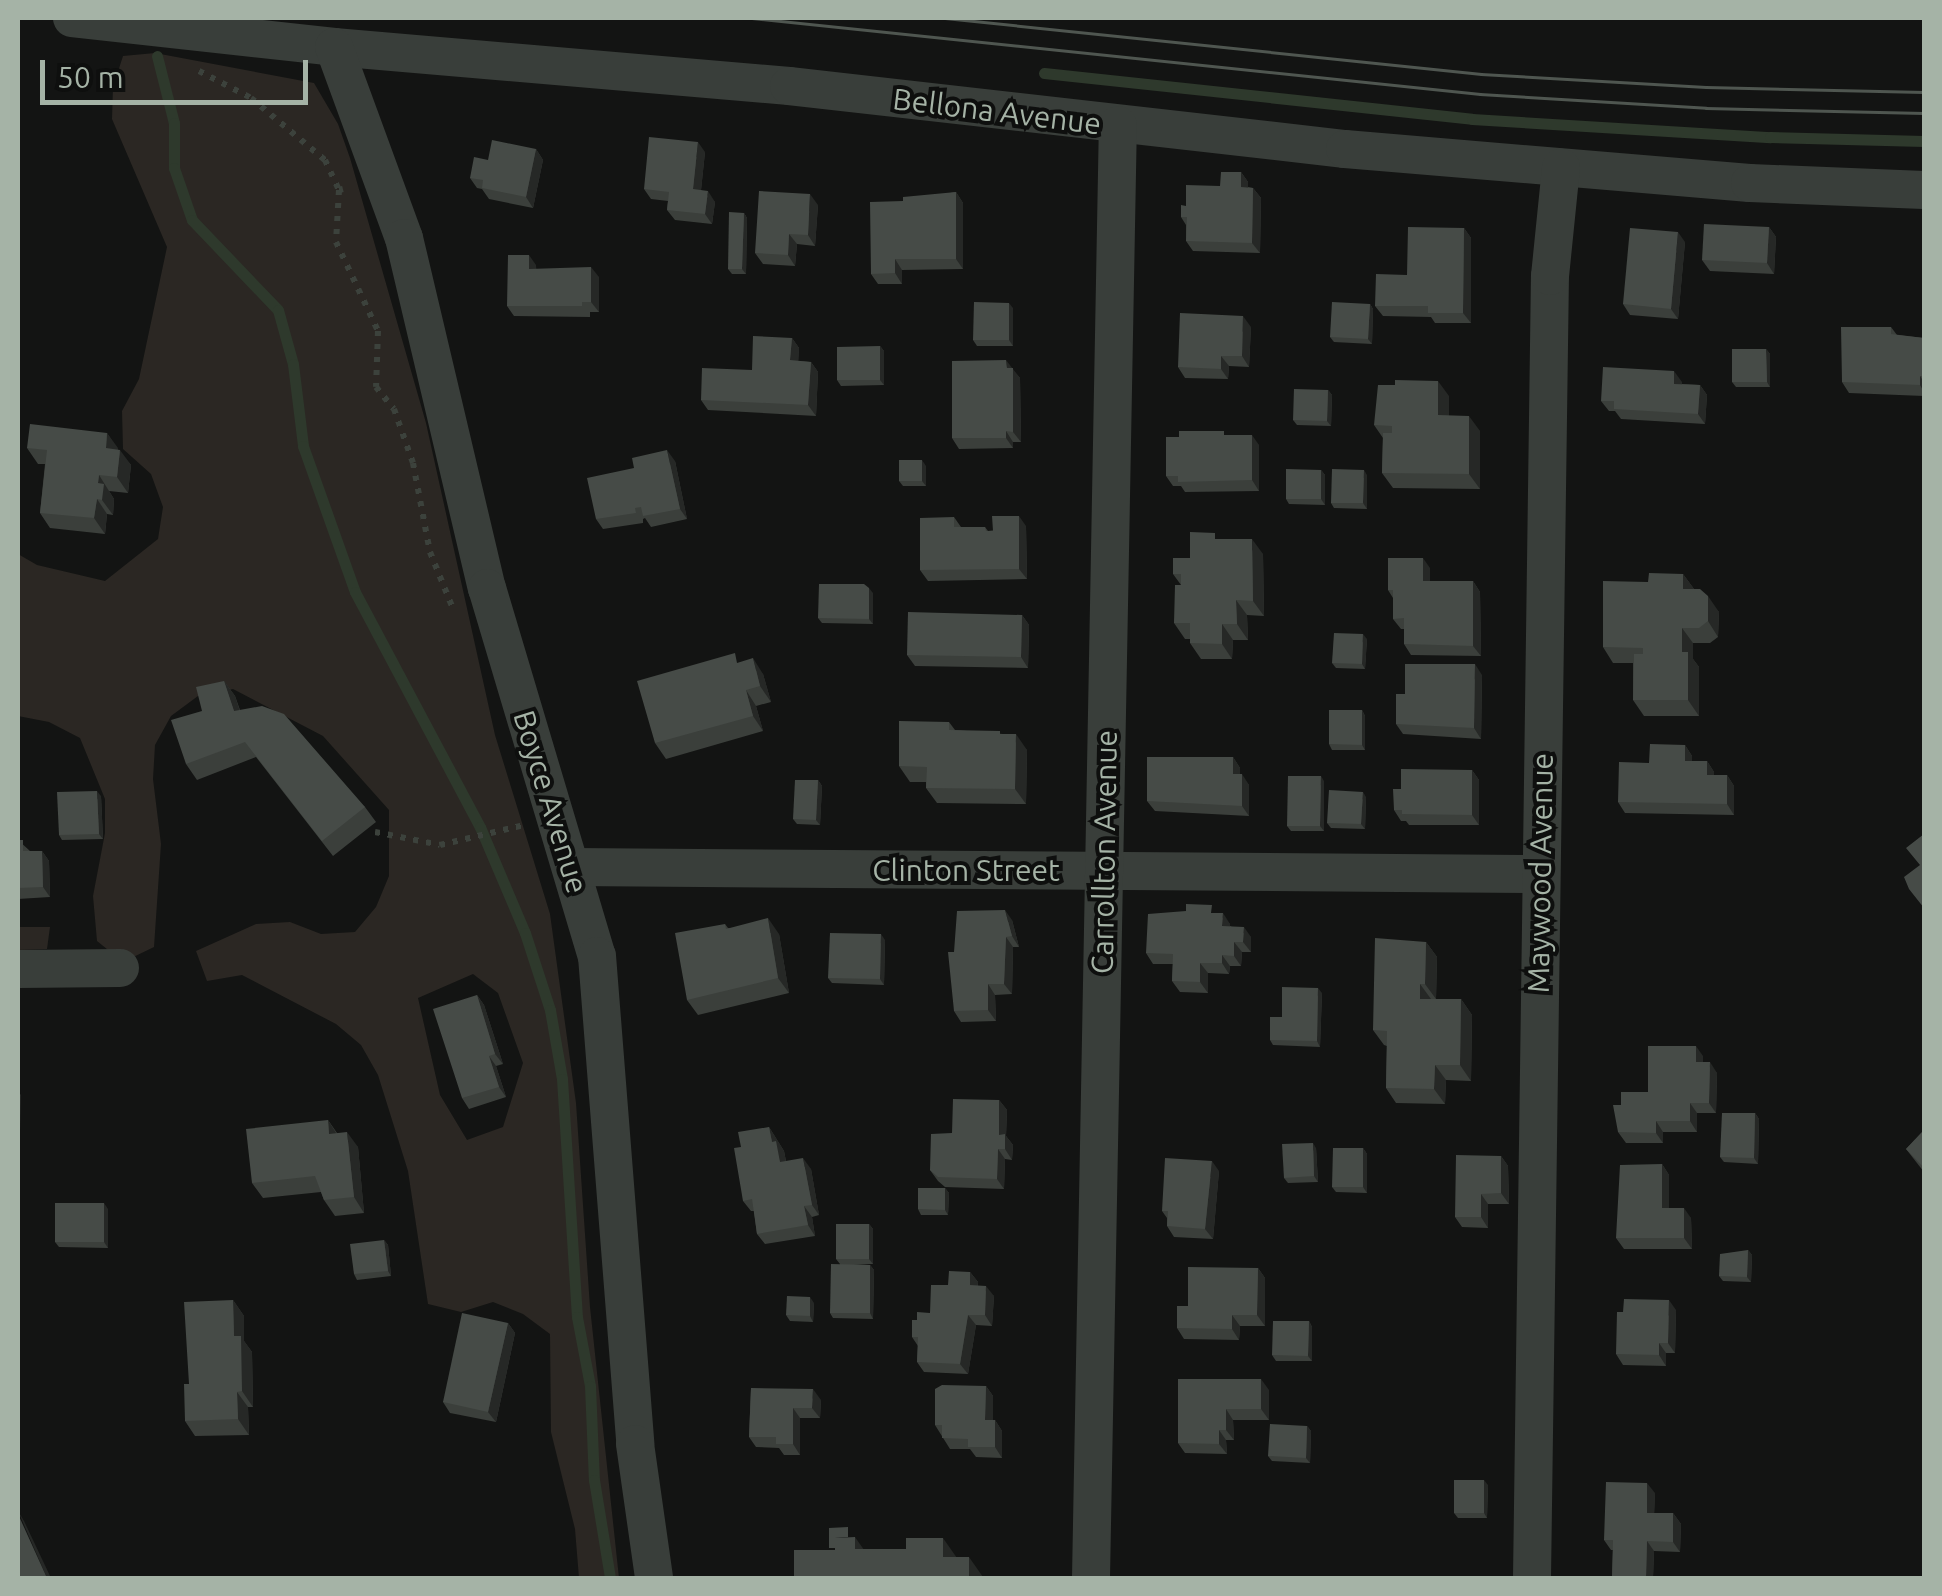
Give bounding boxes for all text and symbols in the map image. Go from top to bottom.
scale bar [45,40,312,102]
text: 50 m [57,60,124,94]
street label: Bellona Avenue [891,80,1103,142]
street label: Boyce Avenue [506,706,596,898]
street label: Carrollton Avenue [1084,730,1124,974]
street label: Maywood Avenue [1520,753,1560,993]
street label: Clinton Street [872,852,1060,888]

